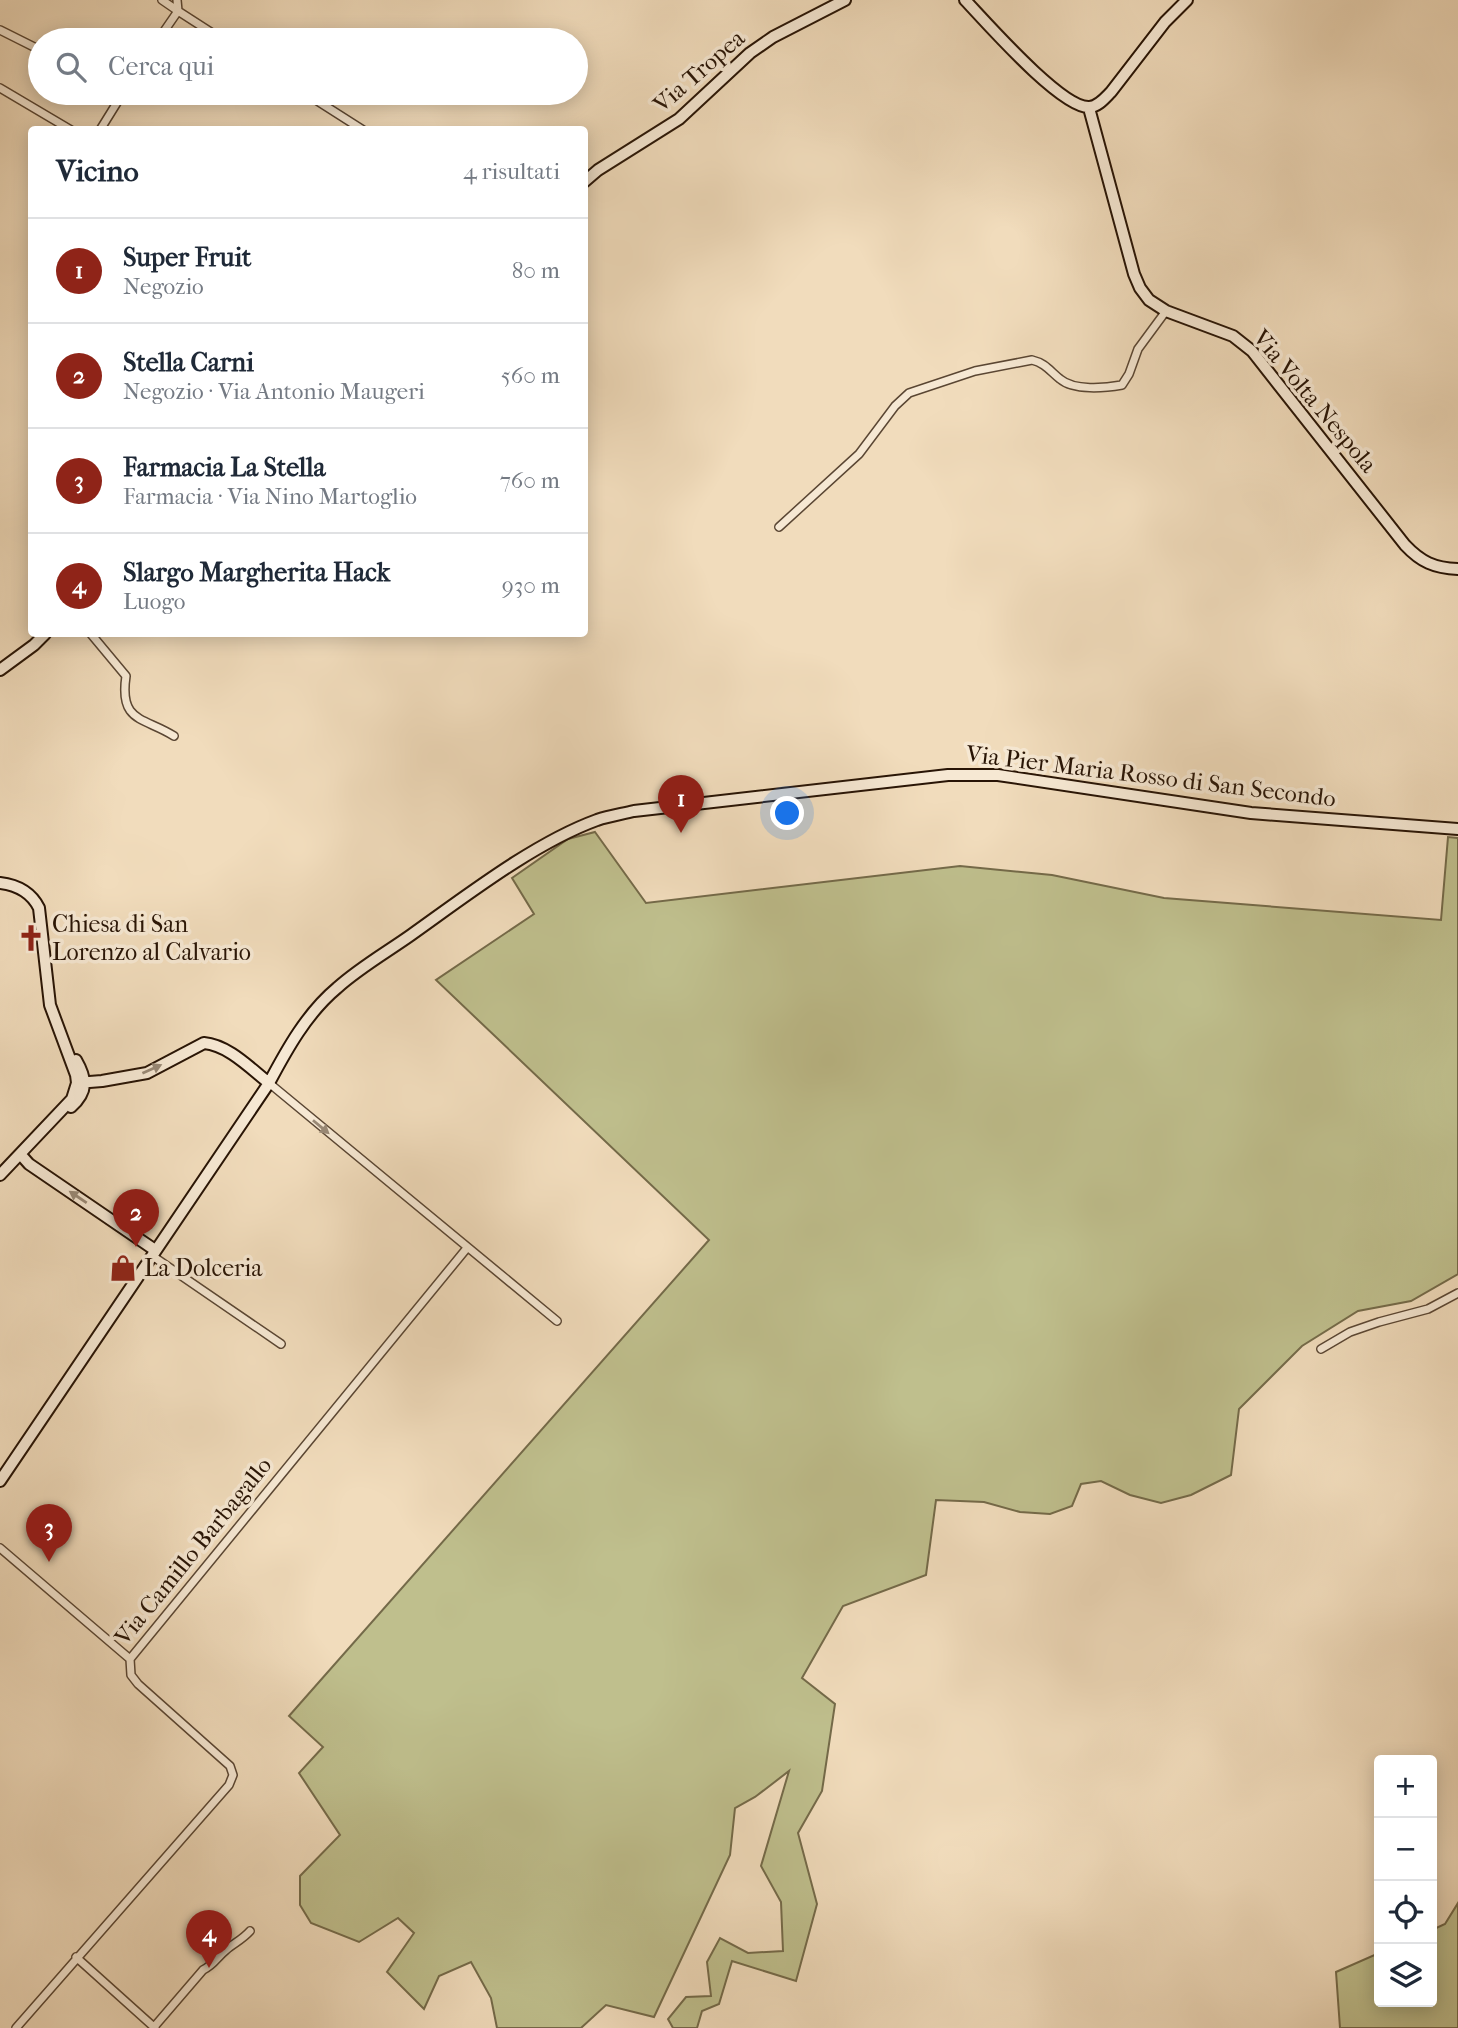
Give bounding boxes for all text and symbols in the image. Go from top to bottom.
street label: Via Tropea [647,23,751,119]
search box [28,28,588,105]
icon: search [52,48,90,86]
text: Cerca qui [108,51,214,82]
text: Vicino [56,154,139,189]
text: 4 risultati [463,158,560,185]
text: Super Fruit [123,242,251,273]
text: 1 [75,257,83,284]
text: 80 m [512,257,560,284]
text: Negozio [123,273,204,300]
street label: Via Volta Nespola [1247,323,1383,479]
text: Stella Carni [123,347,254,378]
text: 2 [73,362,85,389]
text: 560 m [501,362,560,389]
text: Negozio · Via Antonio Maugeri [123,378,425,405]
text: Farmacia La Stella [123,452,326,483]
text: 3 [74,467,84,494]
text: 760 m [500,467,560,494]
text: Farmacia · Via Nino Martoglio [123,483,417,510]
text: Slargo Margherita Hack [123,557,390,588]
text: 4 [72,572,86,599]
text: 930 m [502,572,560,599]
text: Luogo [123,588,185,615]
street label: Via Pier Maria Rosso di San Secondo [964,739,1337,813]
pin: 1 [658,775,704,833]
your location [770,796,804,830]
place label: Chiesa di San Lorenzo al Calvario [52,910,251,966]
church icon: Chiesa di San Lorenzo al Calvario [16,923,46,953]
one-way arrow [142,1063,162,1075]
one-way arrow [312,1119,329,1134]
pin: 2 [113,1189,159,1247]
one-way arrow [69,1191,88,1204]
shop icon: La Dolceria [108,1253,138,1283]
place label: La Dolceria [144,1254,263,1282]
street label: Via Camillo Barbagallo [108,1452,277,1651]
pin: 3 [26,1504,72,1562]
map controls [1374,1755,1437,2007]
button: + [1374,1755,1437,1818]
button: − [1374,1818,1437,1881]
button: locate [1374,1881,1437,1944]
pin: 4 [186,1910,232,1968]
button: layers [1374,1944,1437,2007]

